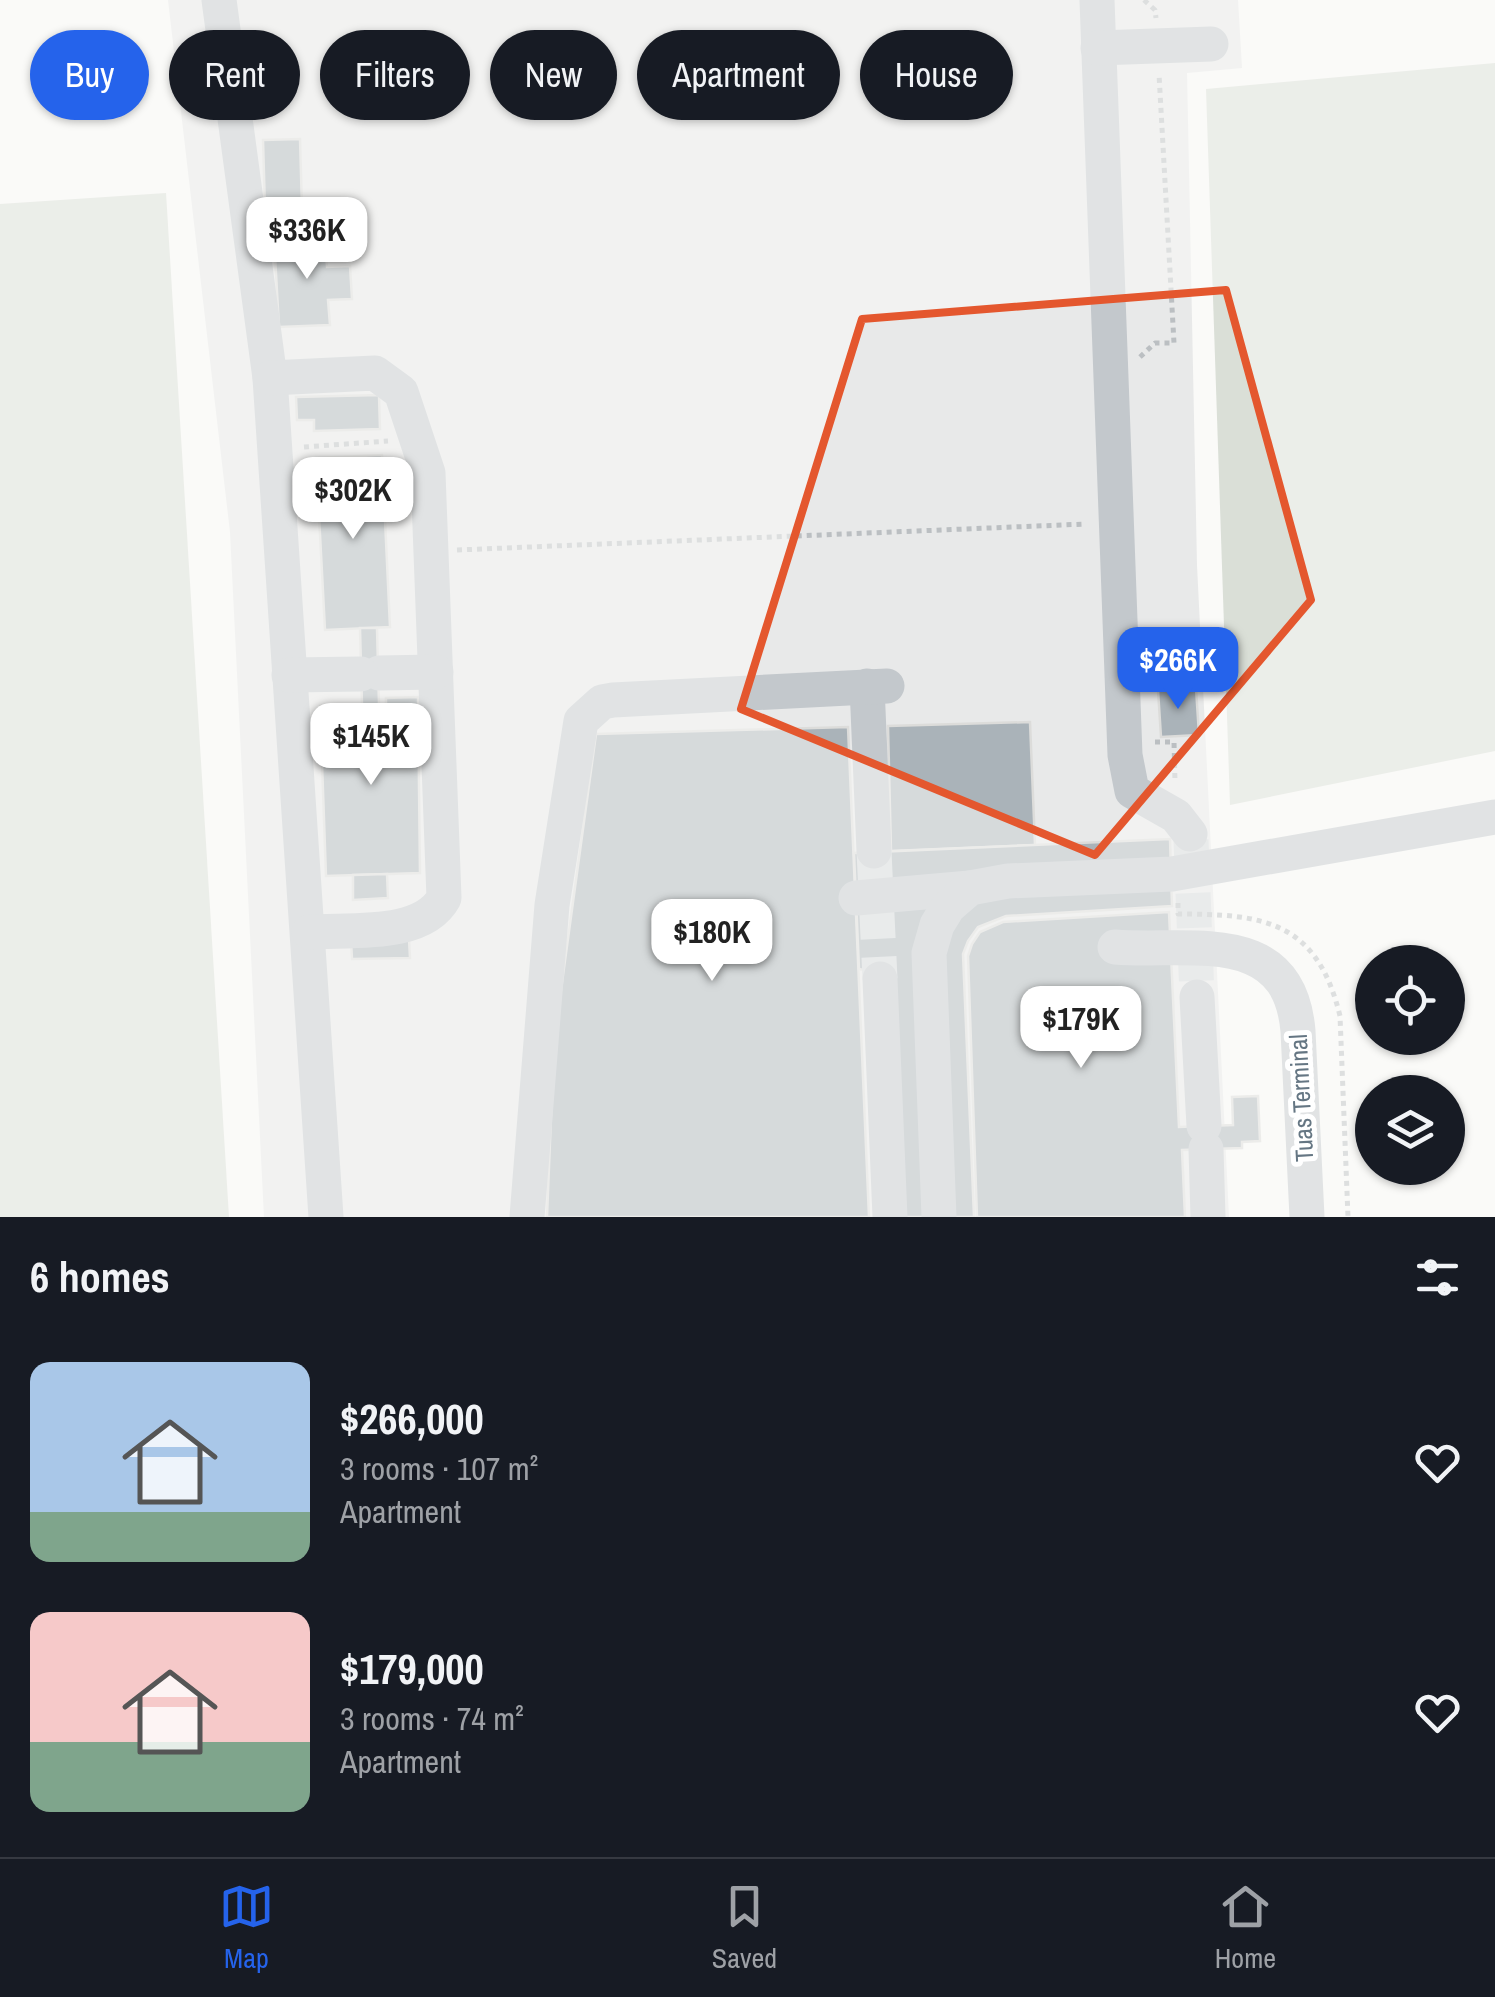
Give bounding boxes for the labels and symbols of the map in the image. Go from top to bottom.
pin: $336K [237,197,377,282]
pin: $302K [283,457,423,542]
pin: $266K [1108,627,1248,712]
pin: $145K [301,703,441,788]
pin: $180K [642,899,782,984]
pin: $179K [1011,986,1151,1071]
street label: Tuas Terminal [1281,1033,1321,1163]

